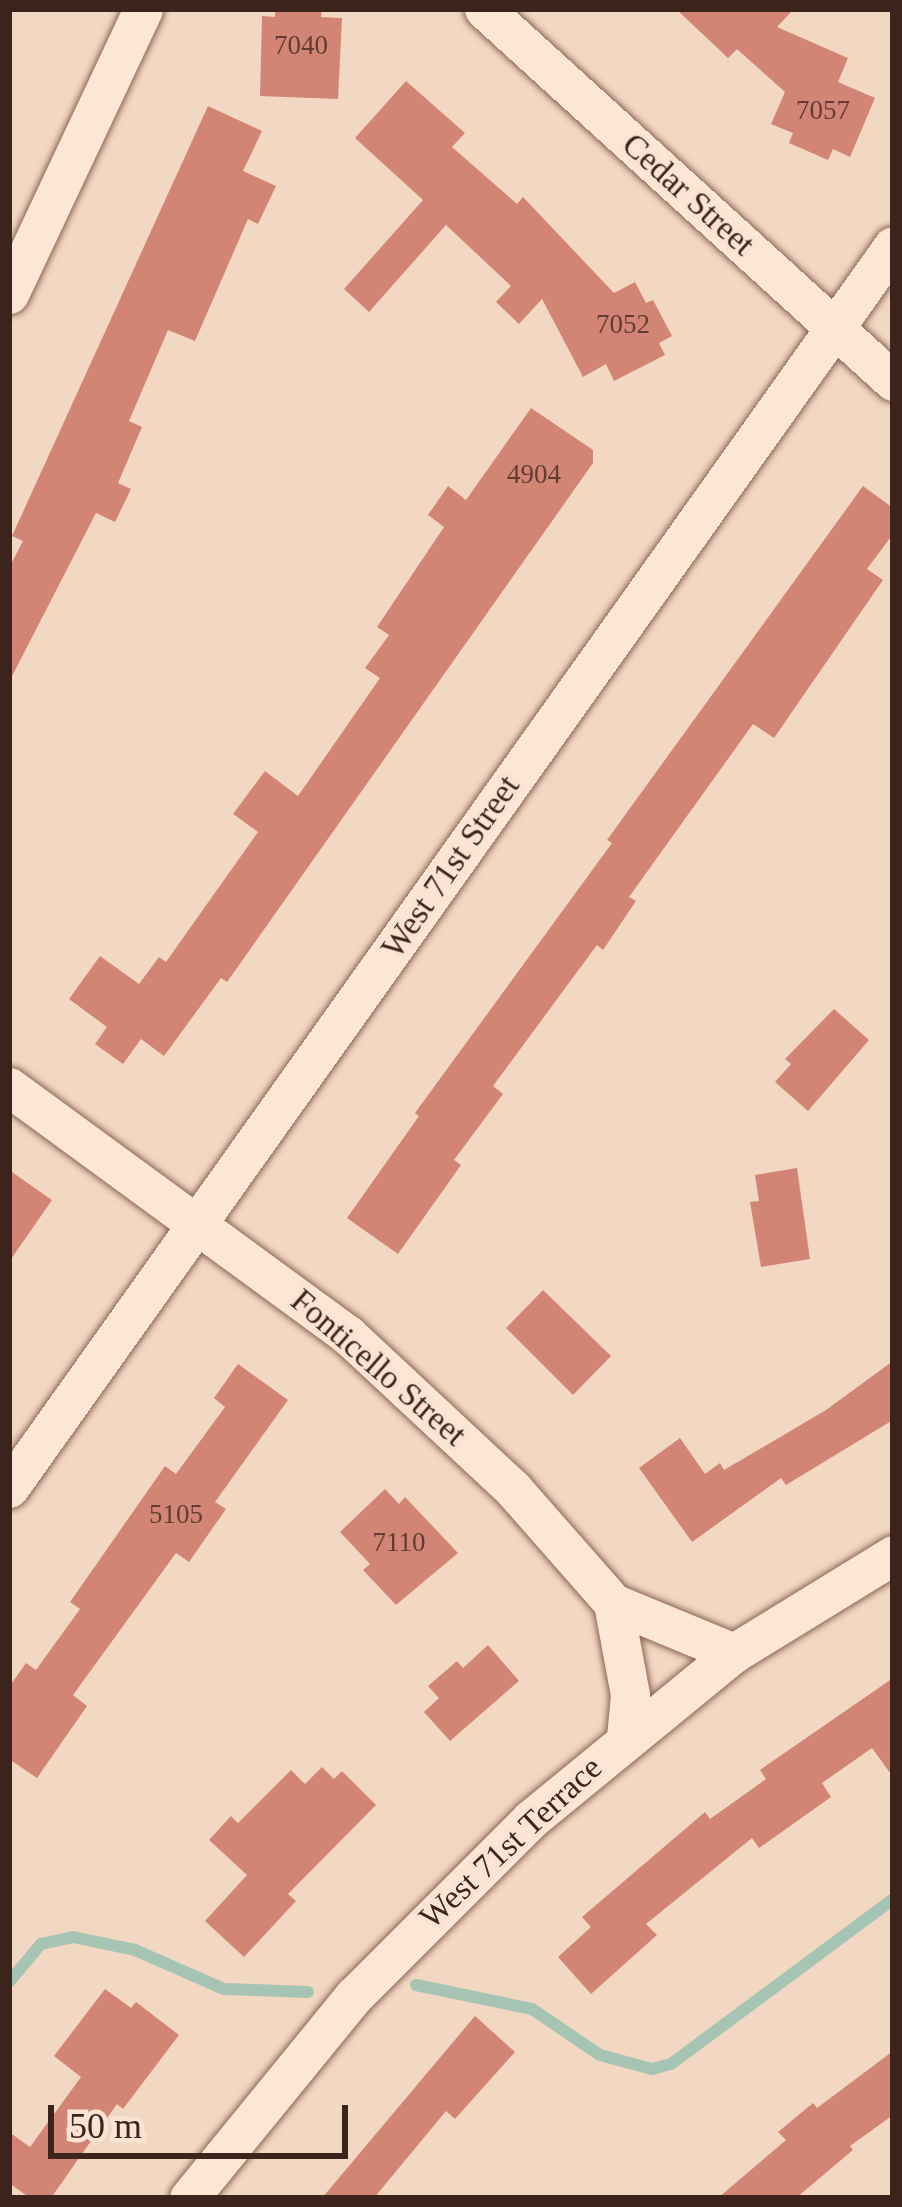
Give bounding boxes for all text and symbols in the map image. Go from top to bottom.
house number: 7040 [274,30,328,62]
house number: 7057 [796,95,850,127]
street label: Cedar Street [614,125,762,265]
house number: 7052 [596,309,650,341]
house number: 4904 [507,459,561,491]
street label: West 71st Street [374,768,528,966]
street label: Fonticello Street [282,1281,474,1455]
house number: 5105 [149,1499,203,1531]
house number: 7110 [373,1527,425,1559]
street label: West 71st Terrace [412,1748,610,1938]
scale bar [54,2081,354,2155]
text: 50 m [69,2106,142,2146]

